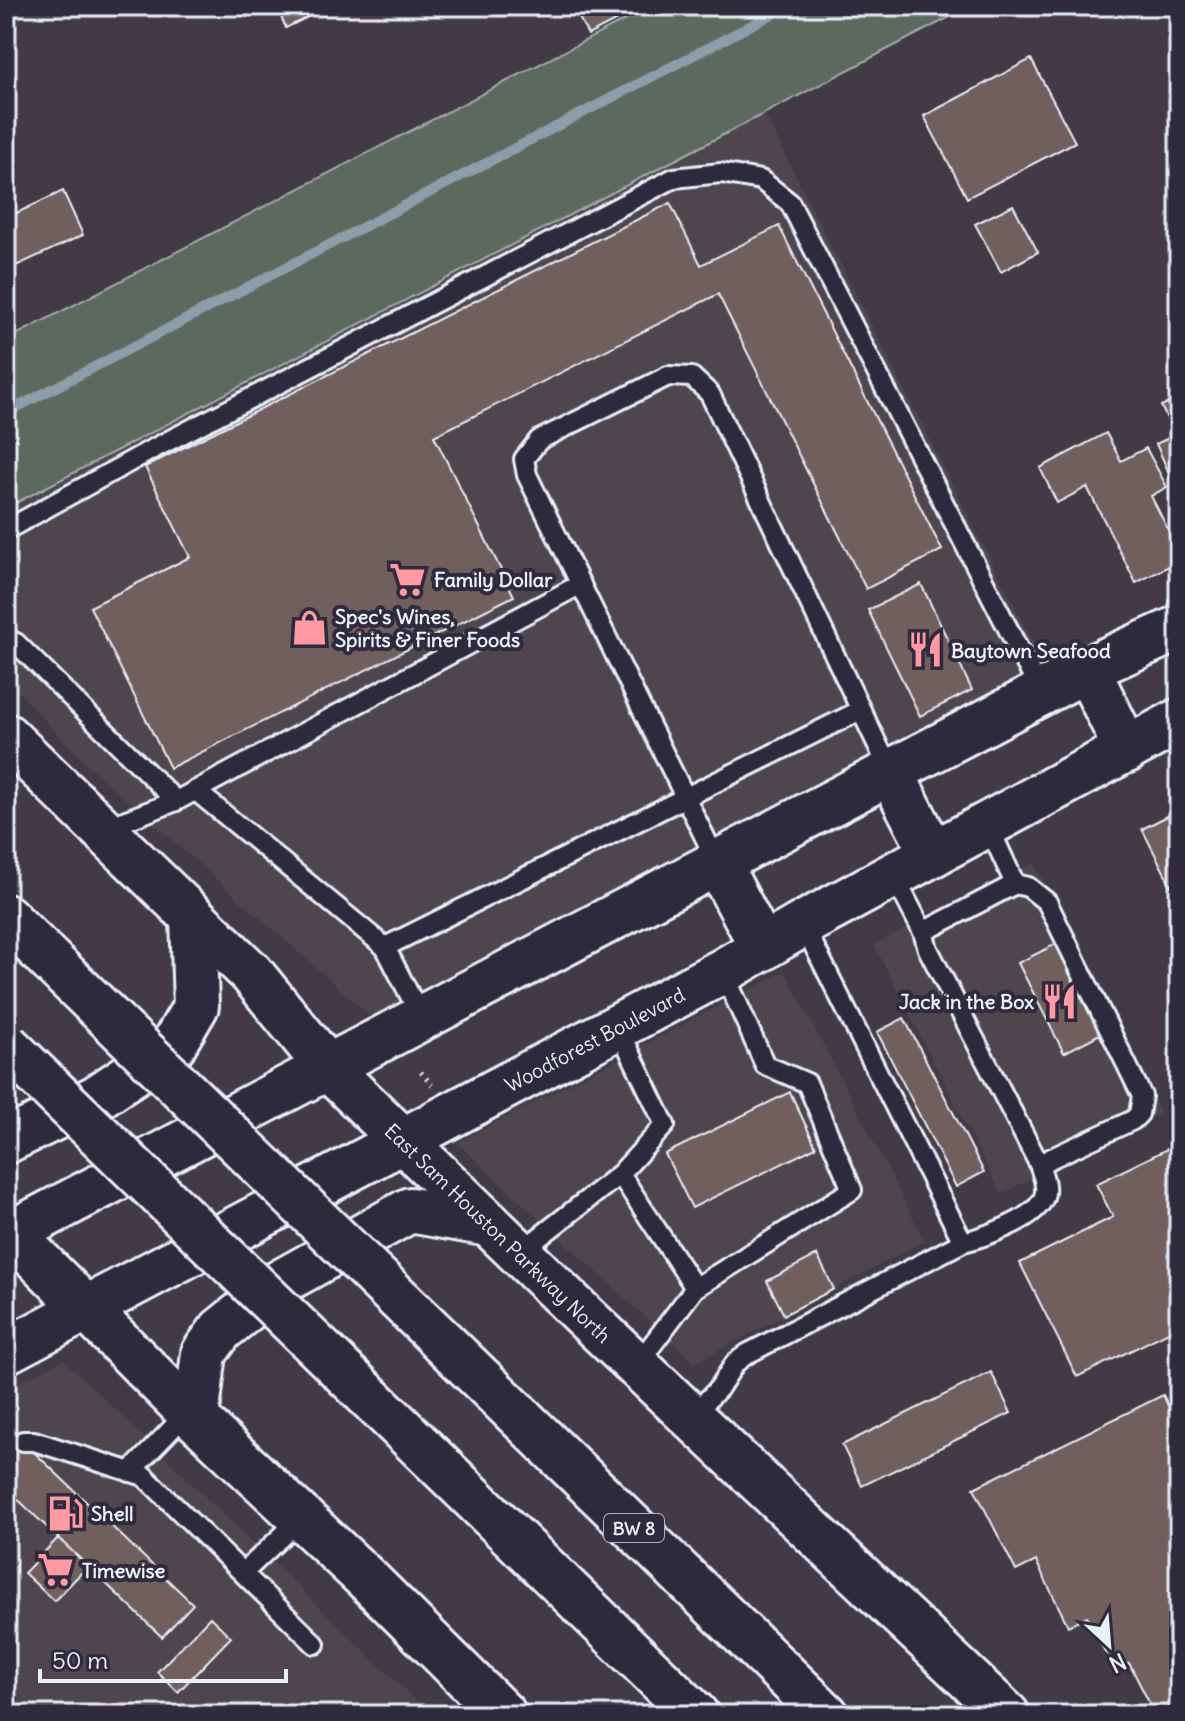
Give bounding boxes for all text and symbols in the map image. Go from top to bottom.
supermarket icon: Family Dollar [389,560,427,598]
place label: Family Dollar [434,567,553,592]
place label: Spec's Wines, Spirits & Finer Foods [335,604,520,652]
shop icon: Spec's Wines, Spirits & Finer Foods [290,608,328,646]
restaurant icon: Baytown Seafood [906,631,944,669]
place label: Baytown Seafood [951,638,1111,663]
street label: Woodforest Boulevard [500,981,689,1097]
restaurant icon: Jack in the Box [1041,982,1079,1020]
place label: Jack in the Box [899,989,1034,1014]
street label: East Sam Houston Parkway North [380,1118,617,1348]
fuel station icon: Shell [46,1494,84,1532]
place label: Shell [91,1501,133,1526]
road number: BW 8 [604,1514,664,1542]
supermarket icon: Timewise [37,1551,75,1589]
place label: Timewise [82,1558,166,1583]
north arrow [1069,1605,1149,1685]
scale bar [40,1633,286,1683]
text: 50 m [52,1645,108,1675]
text: N [1105,1647,1131,1679]

